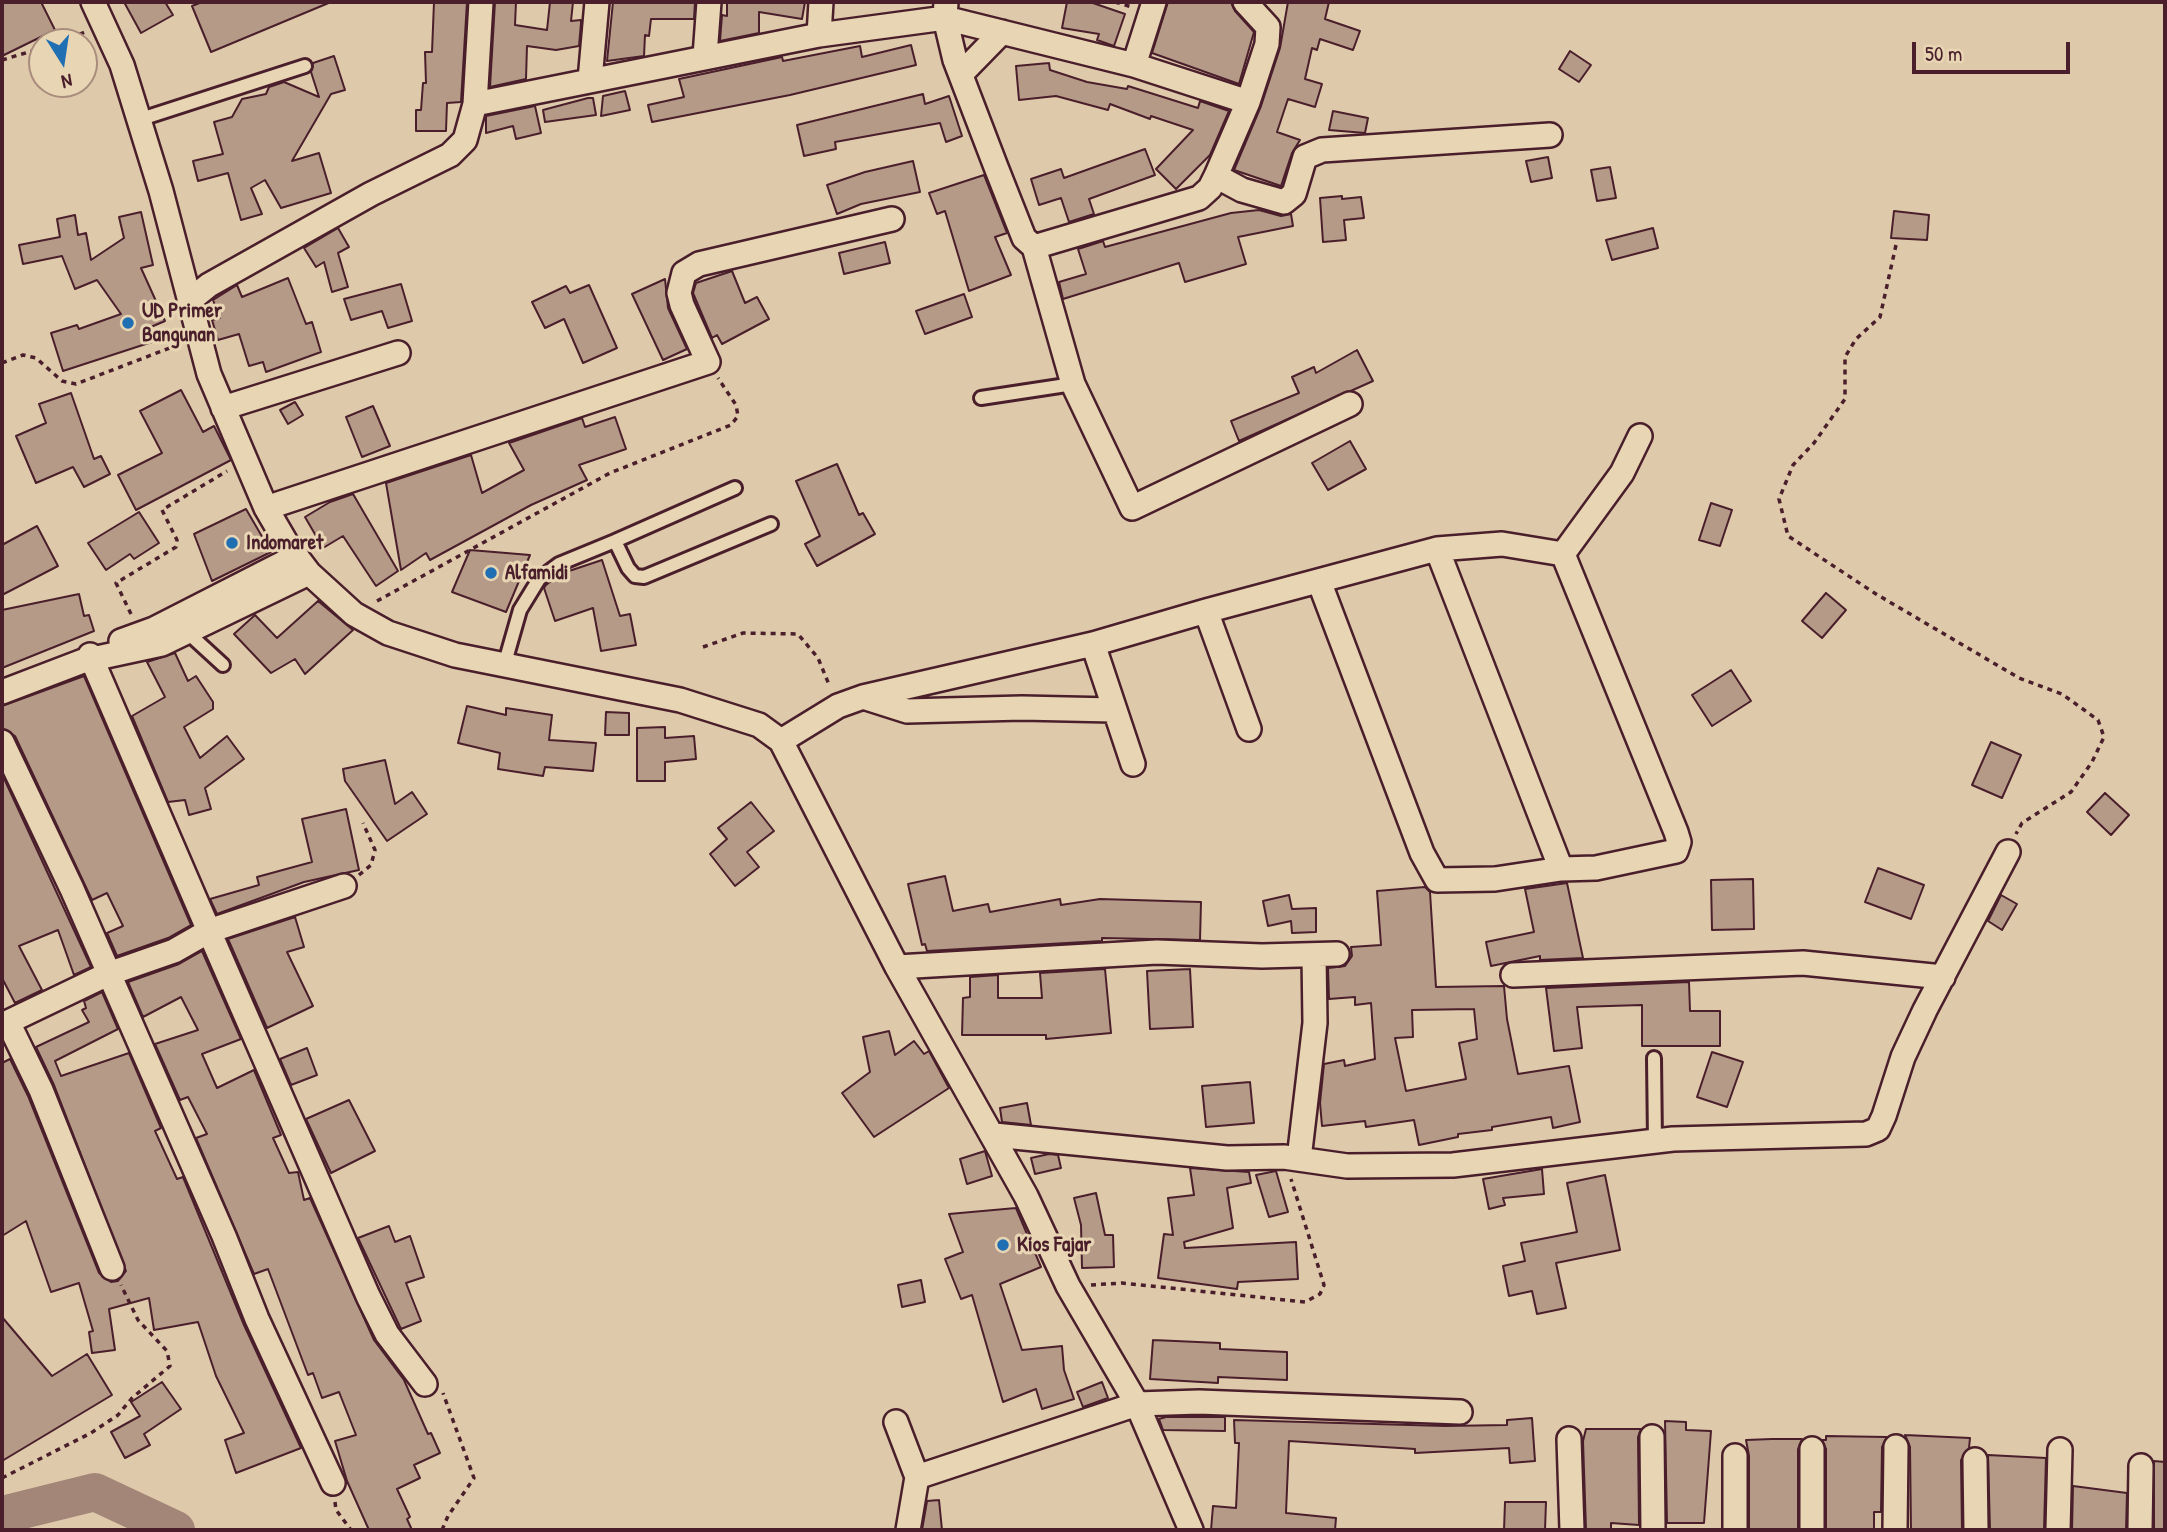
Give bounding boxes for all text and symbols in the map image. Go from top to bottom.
north arrow [28,28,98,98]
scale bar [1915,28,2072,72]
text: 50 m [1925,39,1962,68]
text: N [59,68,75,95]
place label: UD Primer Bangunan [142,298,222,348]
marker: UD Primer Bangunan [120,315,136,331]
place label: Indomaret [246,530,323,556]
marker: Indomaret [224,535,240,551]
place label: Alfamidi [505,560,568,586]
marker: Alfamidi [483,565,499,581]
place label: Kios Fajar [1017,1232,1091,1258]
marker: Kios Fajar [995,1237,1011,1253]

